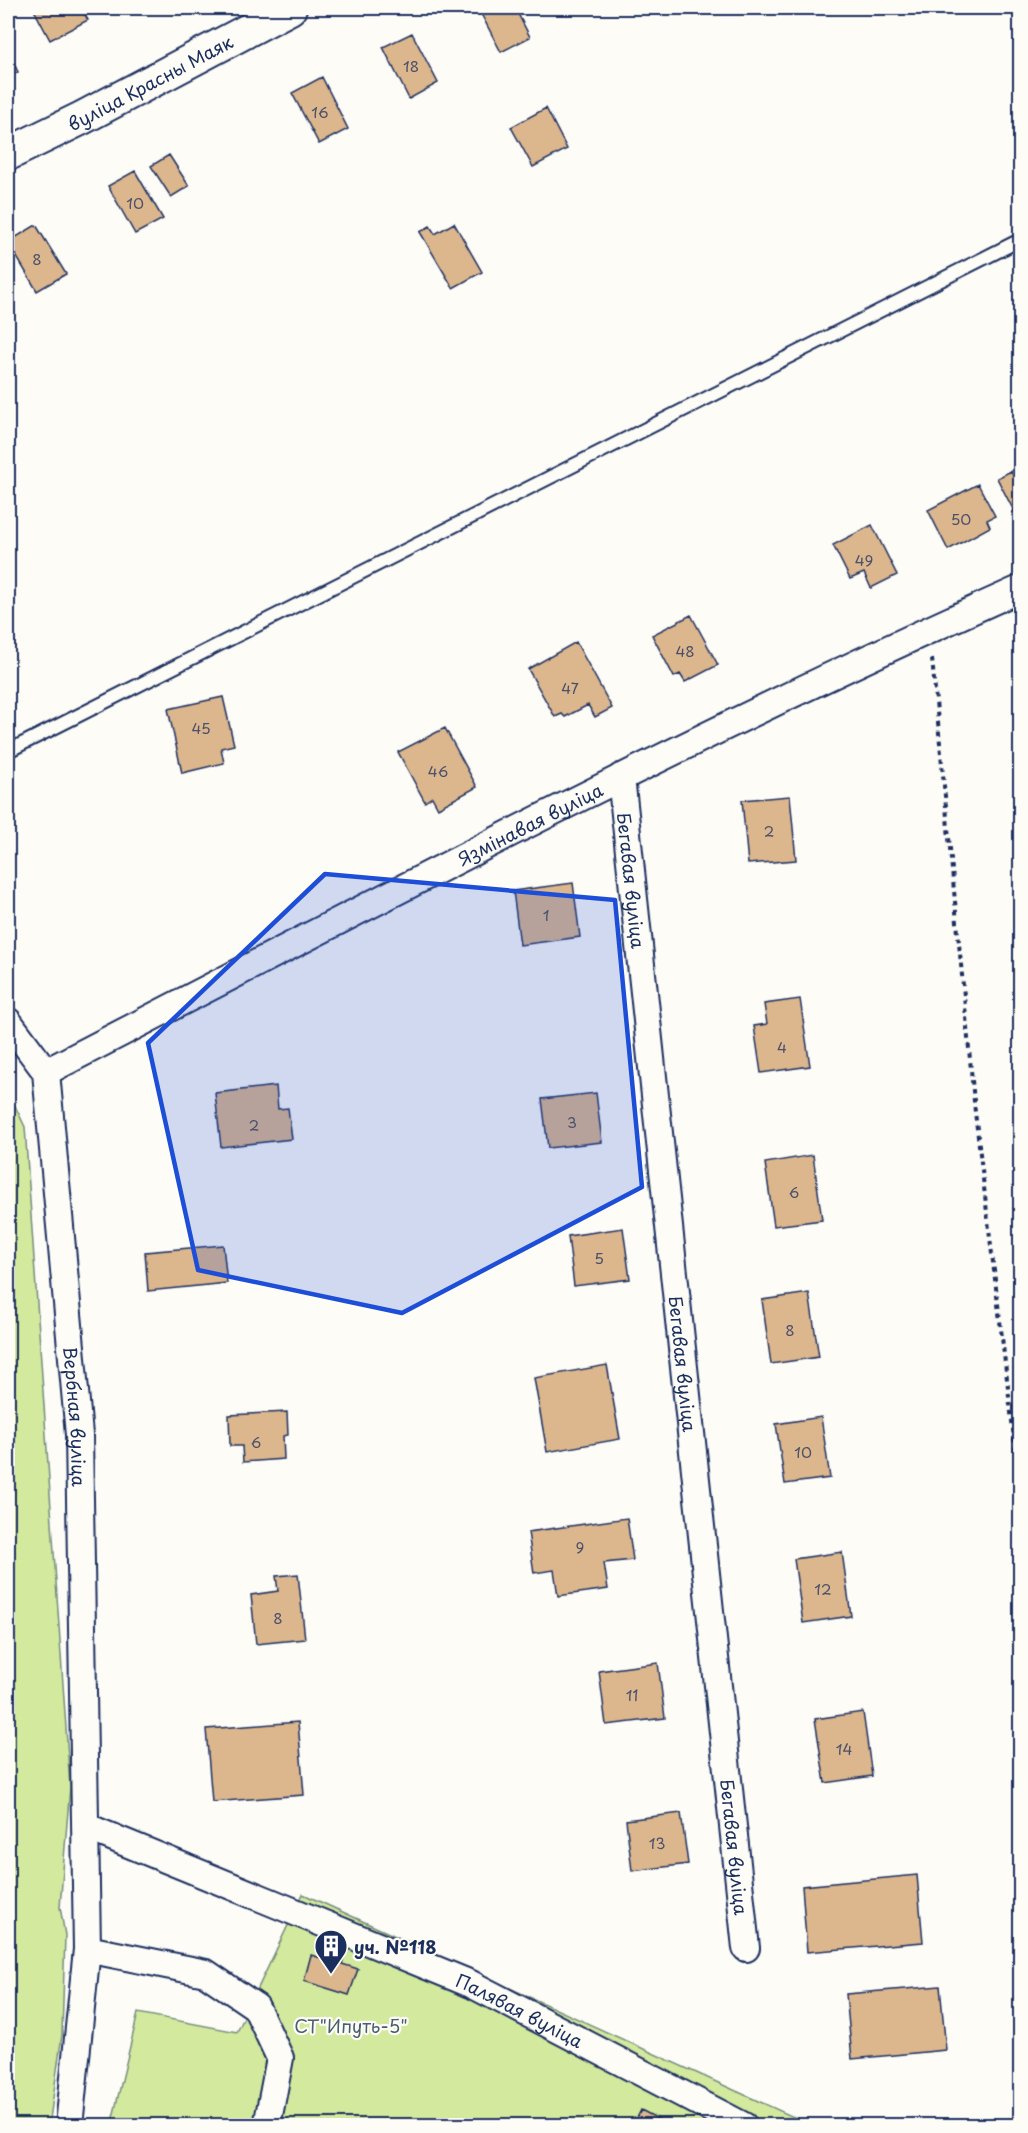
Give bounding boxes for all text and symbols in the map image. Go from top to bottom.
street label: вуліца Красны Маяк [63,27,238,137]
house number: 18 [403,54,419,77]
house number: 16 [311,100,329,123]
house number: 10 [126,191,144,214]
house number: 8 [32,247,42,270]
house number: 50 [951,507,971,530]
house number: 49 [855,548,873,571]
house number: 48 [675,639,695,662]
house number: 47 [561,676,579,699]
house number: 45 [191,716,211,739]
house number: 46 [428,759,448,782]
street label: Язмінавая вуліца [453,775,607,871]
street label: Бегавая вуліца [611,811,653,950]
house number: 2 [764,819,774,842]
house number: 1 [543,903,549,926]
house number: 4 [777,1035,787,1058]
house number: 3 [567,1110,577,1133]
house number: 2 [249,1113,259,1136]
house number: 6 [789,1180,799,1203]
house number: 5 [594,1246,604,1269]
street label: Бегавая вуліца [663,1294,704,1433]
house number: 8 [785,1318,795,1341]
street label: Вербная вуліца [58,1345,93,1487]
house number: 6 [251,1430,261,1453]
house number: 10 [794,1440,812,1463]
house number: 9 [576,1535,584,1558]
house number: 12 [814,1577,832,1600]
house number: 8 [273,1606,283,1629]
house number: 11 [626,1683,638,1706]
house number: 14 [836,1737,852,1760]
street label: Бегавая вуліца [715,1777,756,1916]
house number: 13 [649,1831,665,1854]
building icon: уч. №118 [313,1928,349,1975]
place label: уч. №118 [354,1933,436,1960]
street label: Палявая вуліца [452,1966,588,2054]
park label: СТ"Ипуть-5" [294,2012,408,2039]

